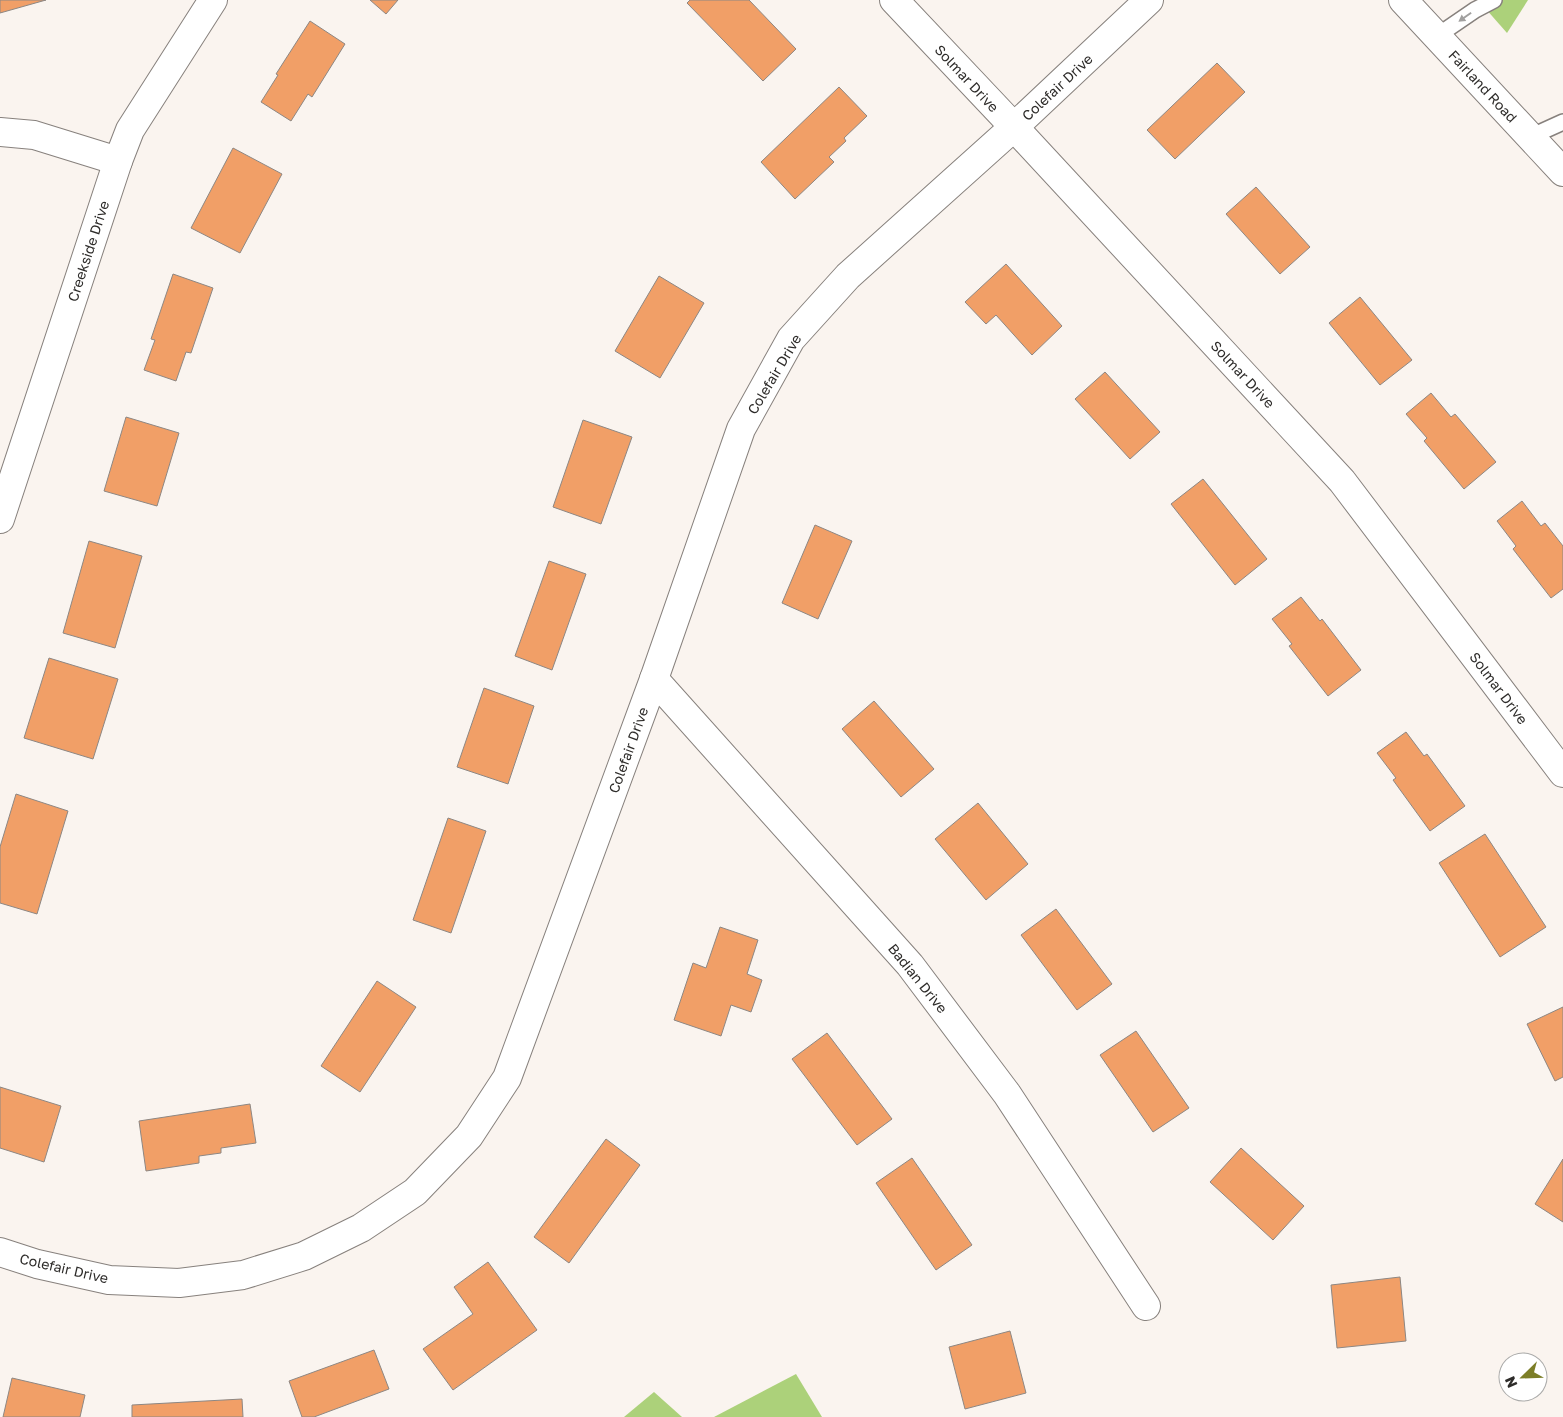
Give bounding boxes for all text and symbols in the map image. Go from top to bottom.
one-way arrow [1458,12,1472,22]
street label: Solmar Drive [932,41,1002,115]
street label: Fairland Road [1445,46,1521,126]
street label: Colefair Drive [1018,50,1096,124]
street label: Creekside Drive [64,198,112,304]
street label: Colefair Drive [743,331,805,417]
street label: Solmar Drive [1208,337,1278,411]
street label: Solmar Drive [1466,649,1532,727]
street label: Colefair Drive [605,705,651,795]
street label: Badian Drive [885,940,951,1016]
street label: Colefair Drive [18,1250,110,1286]
north arrow [1498,1352,1548,1402]
text: N [1501,1374,1520,1390]

